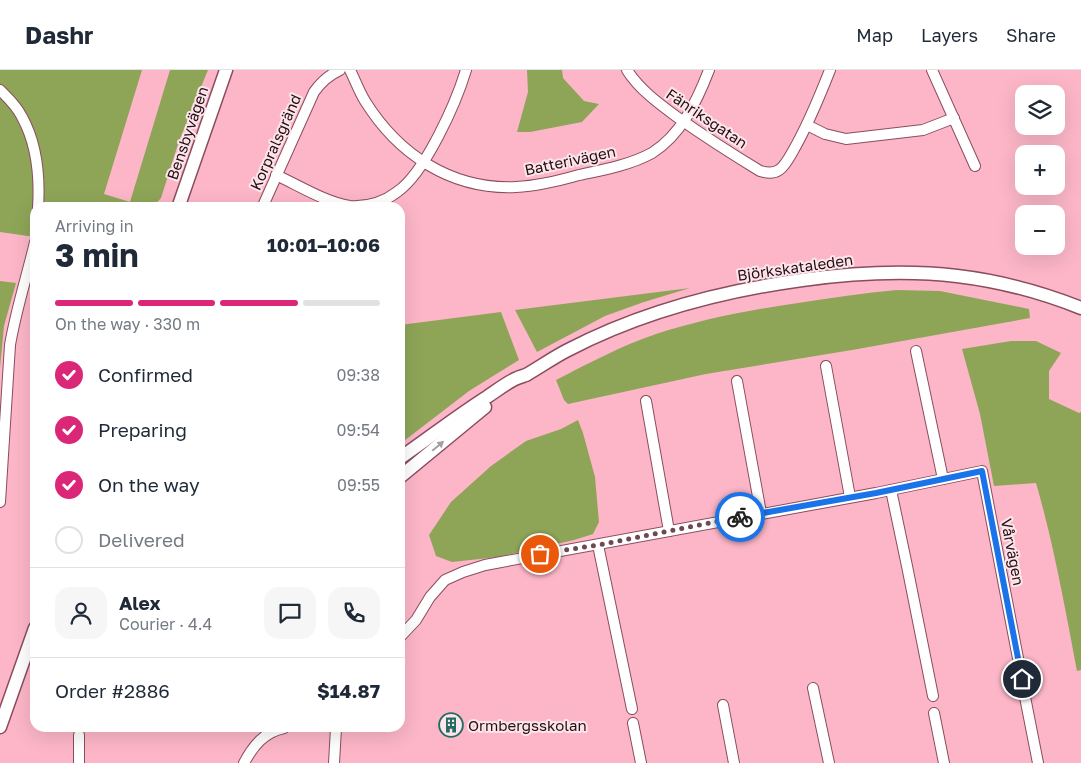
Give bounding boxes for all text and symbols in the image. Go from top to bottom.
text: Dashr [25,20,93,49]
text: Map [856,24,893,46]
text: Layers [921,24,978,46]
text: Share [1006,24,1056,46]
street label: Bensbyvägen [163,84,211,182]
street label: Fänriksgatan [663,84,751,152]
map controls [1015,85,1065,255]
button: layers [1015,85,1065,135]
street label: Korpralsgränd [246,91,304,193]
street label: Batterivägen [523,142,617,178]
button: + [1015,145,1065,195]
button: − [1015,205,1065,255]
text: Arriving in [55,216,134,236]
text: 10:01–10:06 [267,233,380,256]
text: 3 min [55,236,139,274]
street label: Björkskataleden [736,250,854,284]
text: On the way · 330 m [55,314,200,334]
icon: check [55,361,83,389]
text: Confirmed [98,363,193,386]
text: 09:38 [336,365,380,385]
icon: check [55,416,83,444]
text: Preparing [98,418,187,441]
text: 09:54 [337,420,380,440]
one-way arrow [431,441,444,452]
icon: check [55,471,83,499]
text: On the way [98,473,200,496]
text: 09:55 [337,475,380,495]
courier [715,492,765,542]
icon: bike [726,503,754,531]
street label: Vårvägen [998,517,1028,587]
text: Delivered [98,528,185,551]
pin [519,533,561,575]
icon: bag [526,540,554,568]
button: person [55,587,107,639]
button: chat [264,587,316,639]
button: phone [328,587,380,639]
text: Alex [119,591,160,614]
text: Courier · 4.4 [119,614,212,634]
pin [1001,658,1043,700]
icon: home [1008,665,1036,693]
text: Order #2886 [55,679,170,702]
text: $14.87 [317,679,380,702]
building icon: Ormbergsskolan [438,712,464,738]
place label: Ormbergsskolan [468,716,587,734]

